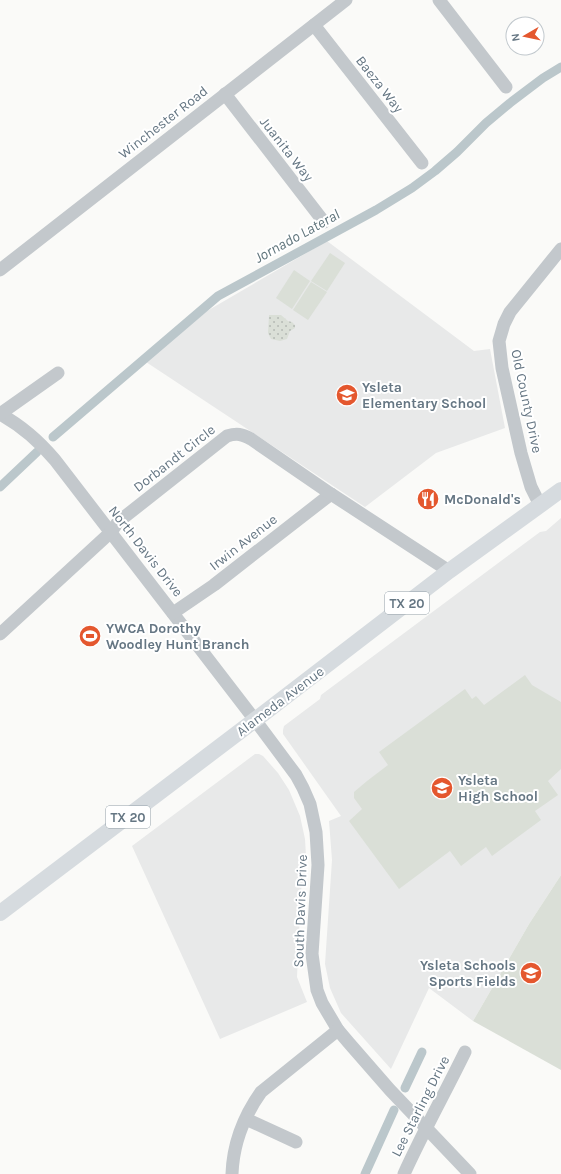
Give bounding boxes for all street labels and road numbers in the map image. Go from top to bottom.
street label: Baeza Way [352,52,407,117]
street label: Winchester Road [115,82,211,162]
street label: Juanita Way [256,114,317,185]
street label: Old County Drive [507,348,546,454]
street label: Dorbandt Circle [130,421,219,496]
street label: North Davis Drive [105,502,186,600]
street label: Irwin Avenue [206,511,281,574]
road number: TX 20 [385,592,429,614]
street label: Alameda Avenue [233,663,327,740]
road number: TX 20 [106,806,150,828]
street label: South Davis Drive [290,854,311,968]
street label: Lee Starling Drive [388,1053,453,1160]

